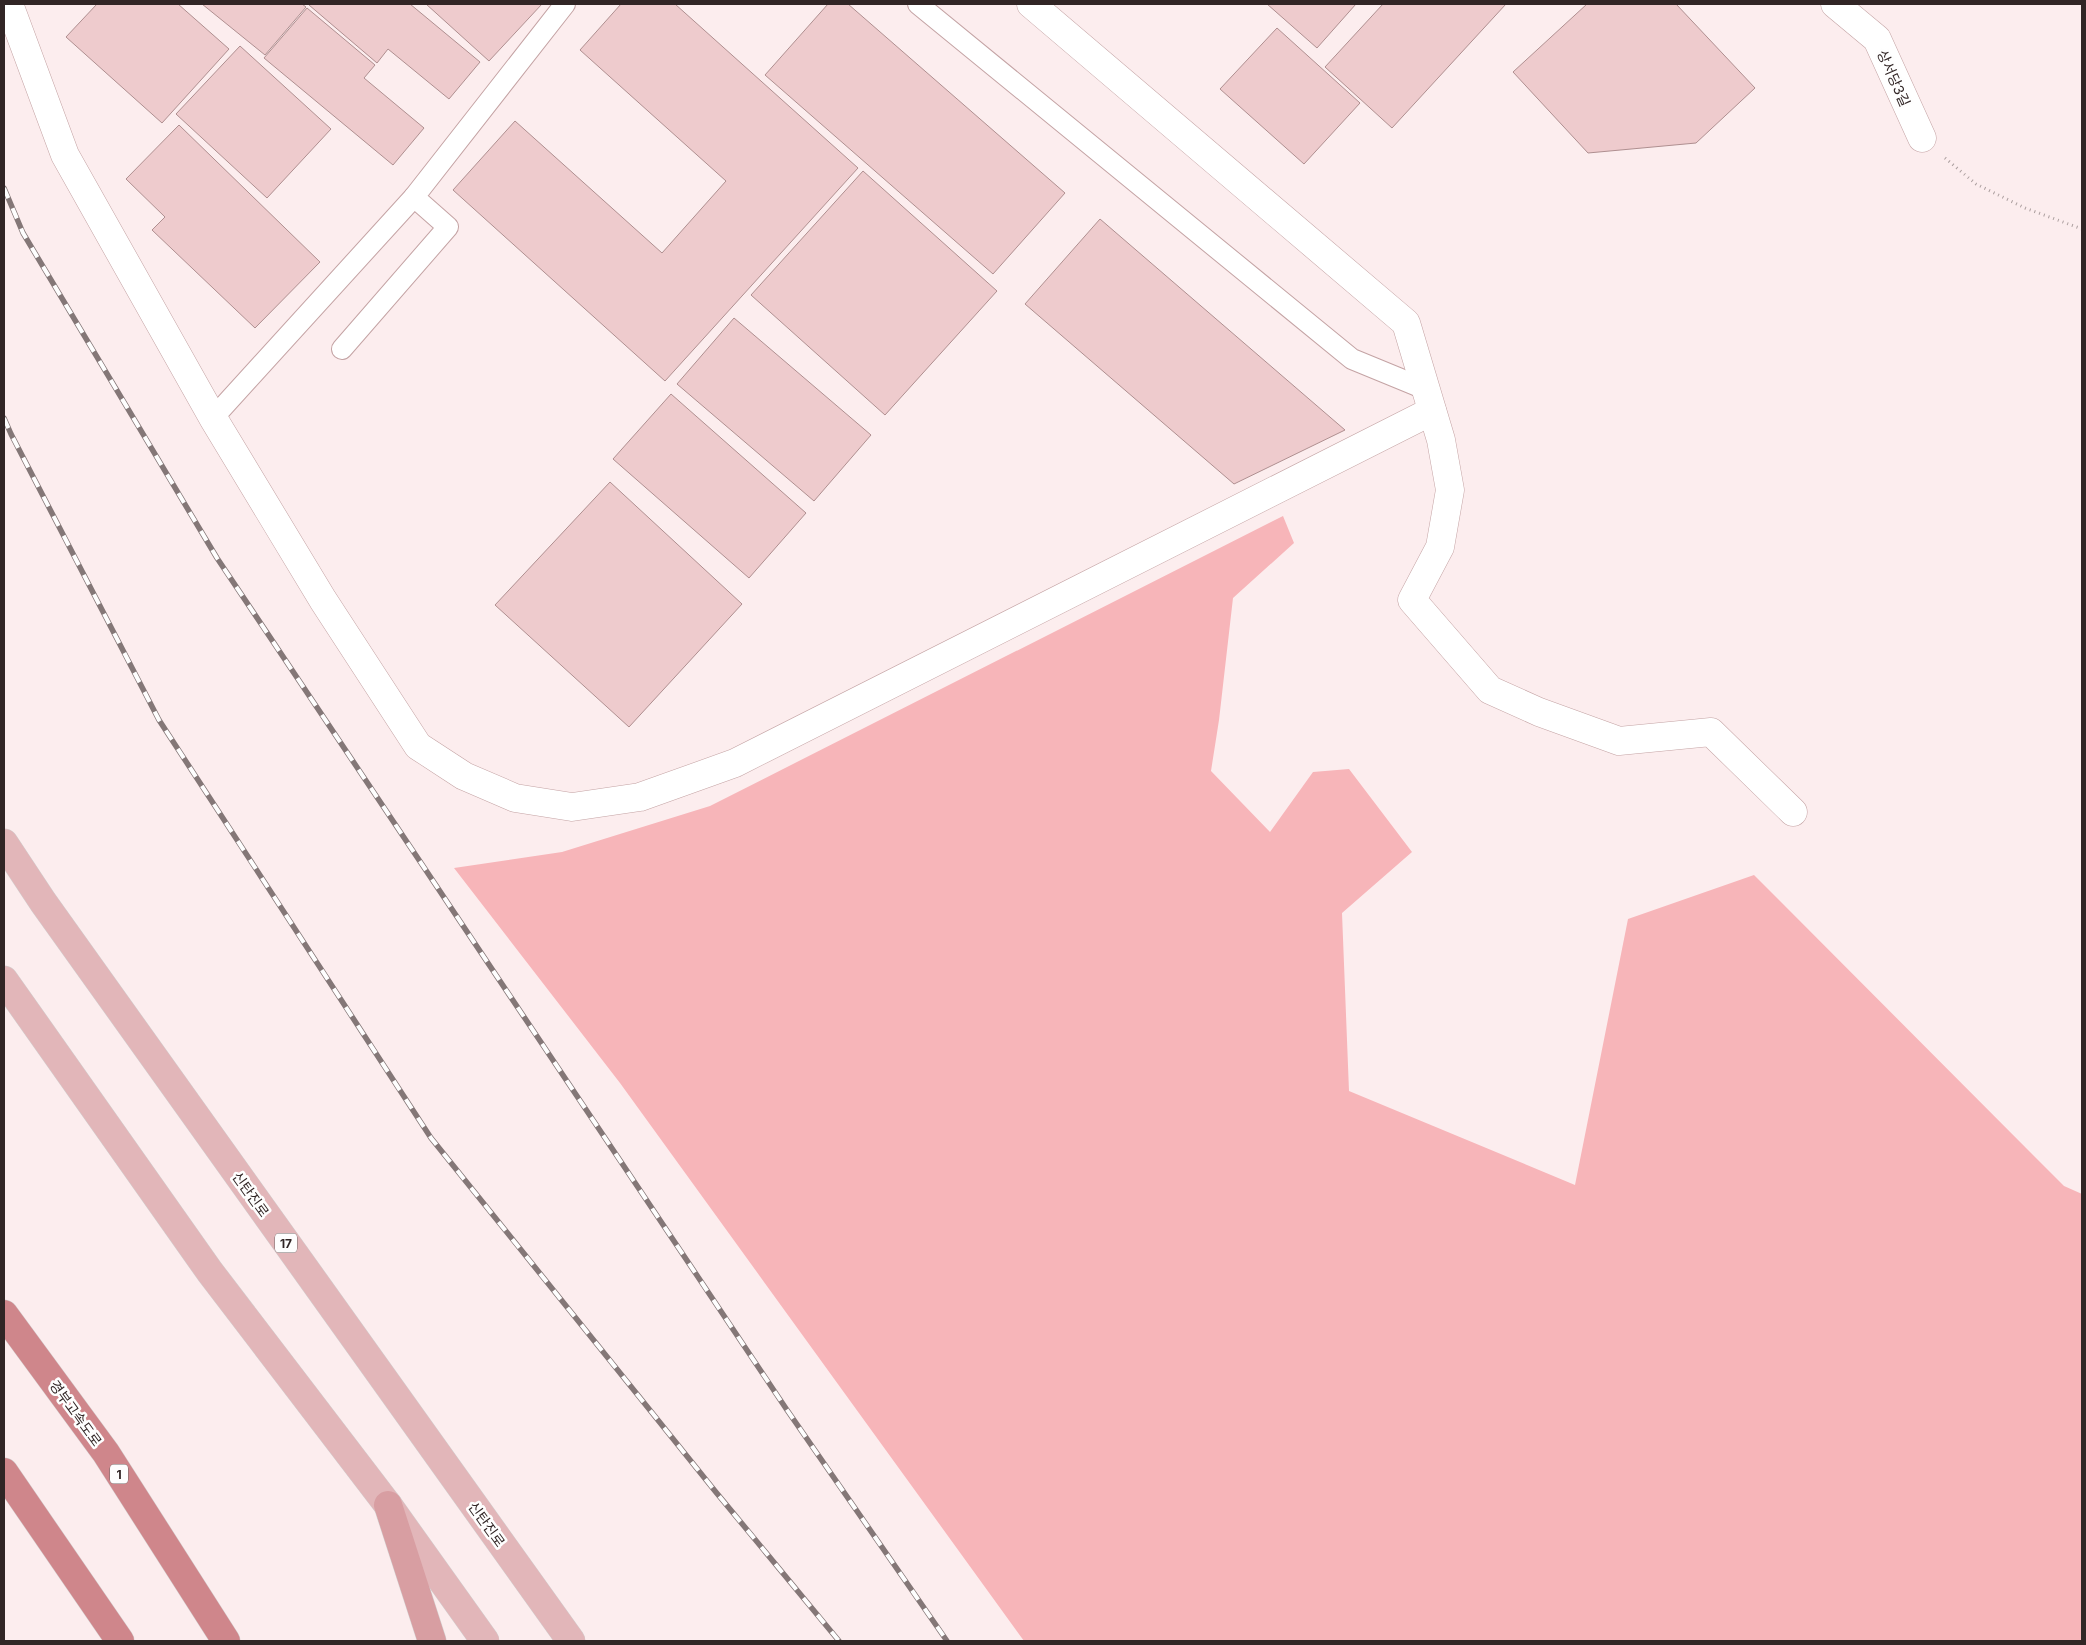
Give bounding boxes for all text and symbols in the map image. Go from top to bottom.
street label: 상서당3길 [1874,47,1914,109]
street label: 신탄진로 [229,1168,273,1220]
road number: 17 [275,1234,297,1252]
street label: 경부고속도로 [46,1377,106,1449]
road number: 1 [110,1465,128,1484]
street label: 신탄진로 [465,1498,509,1550]

